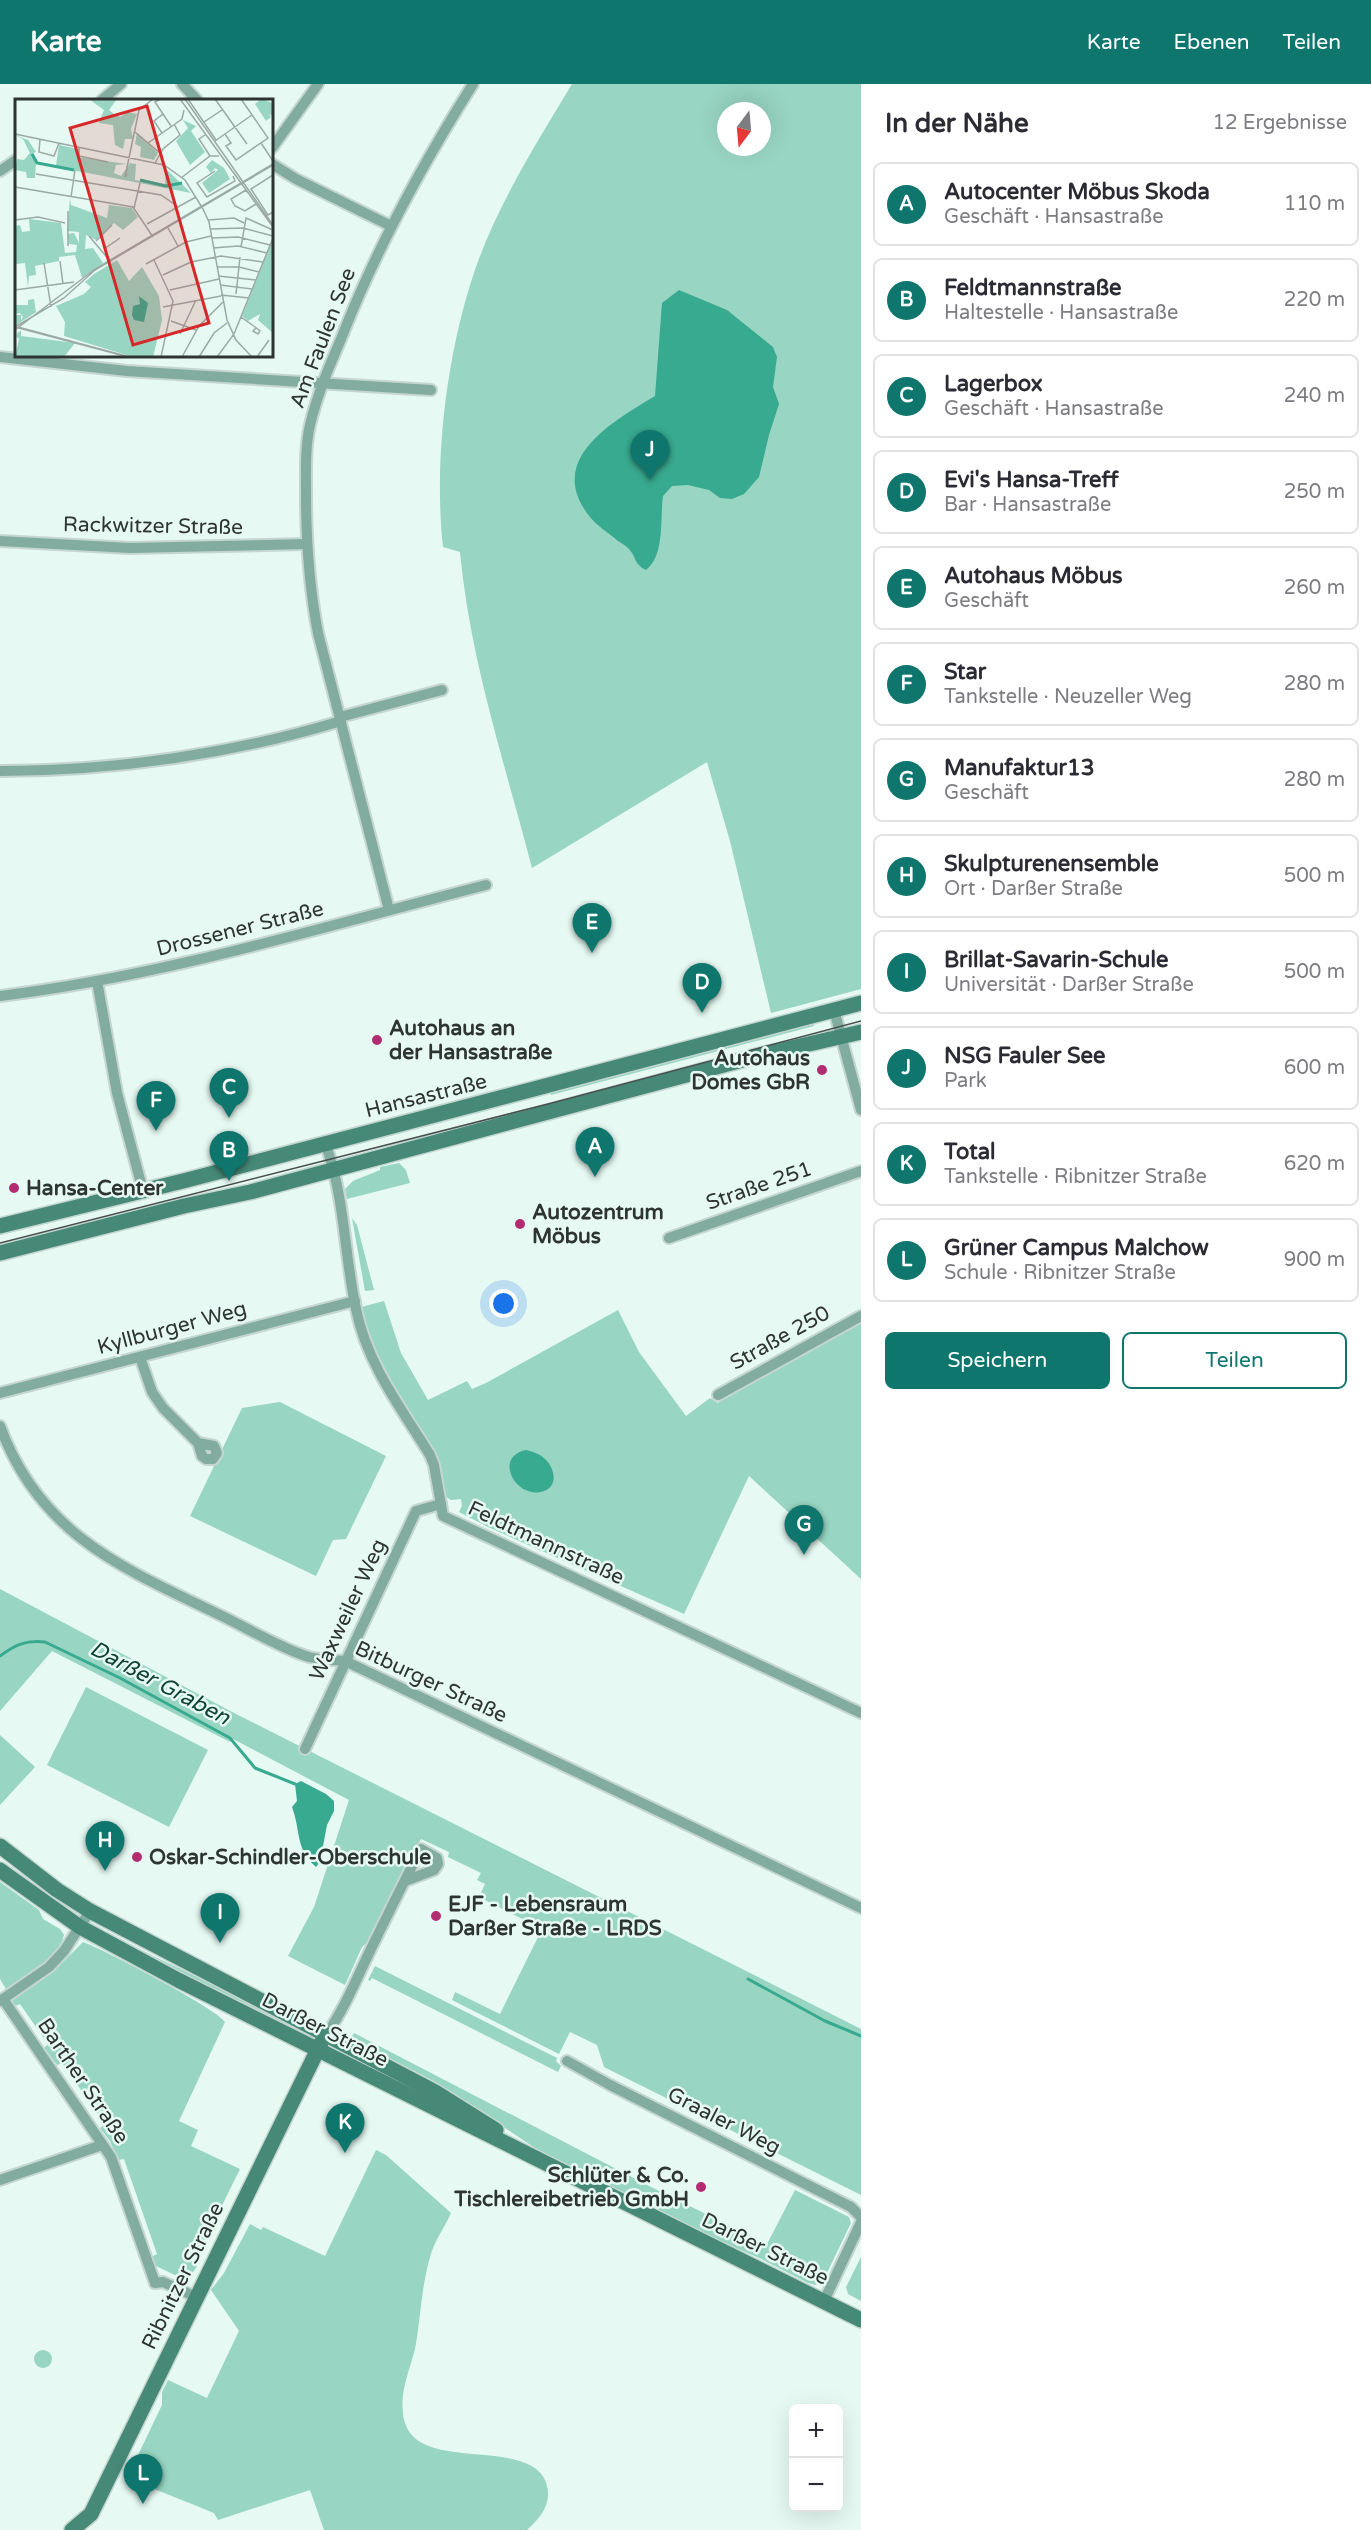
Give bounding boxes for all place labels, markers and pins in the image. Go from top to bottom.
pin: J [630,430,670,480]
pin: E [572,904,612,953]
pin: D [682,964,722,1013]
place label: Autohaus an der Hansastraße [389,1016,553,1065]
marker: Autohaus an der Hansastraße [370,1033,384,1047]
place label: Autohaus Domes GbR [691,1046,810,1095]
marker: Autohaus Domes GbR [815,1063,829,1077]
pin: C [210,1068,248,1118]
pin: F [136,1082,176,1131]
pin: A [576,1128,614,1177]
pin: B [210,1132,248,1181]
place label: Hansa-Center [26,1176,164,1201]
marker: Hansa-Center [7,1181,21,1195]
place label: Autozentrum Möbus [532,1200,664,1249]
marker: Autozentrum Möbus [513,1217,527,1231]
pin: G [784,1506,824,1555]
pin: H [86,1822,124,1871]
place label: Oskar-Schindler-Oberschule [149,1845,431,1870]
marker: Oskar-Schindler-Oberschule [130,1850,144,1864]
place label: EJF - Lebensraum Darßer Straße - LRDS [448,1892,662,1941]
pin: I [200,1894,240,1943]
marker: EJF - Lebensraum Darßer Straße - LRDS [429,1909,443,1923]
pin: K [326,2104,364,2153]
place label: Schlüter & Co. Tischlereibetrieb GmbH [453,2163,689,2212]
marker: Schlüter & Co. Tischlereibetrieb GmbH [694,2180,708,2194]
pin: L [124,2454,162,2504]

